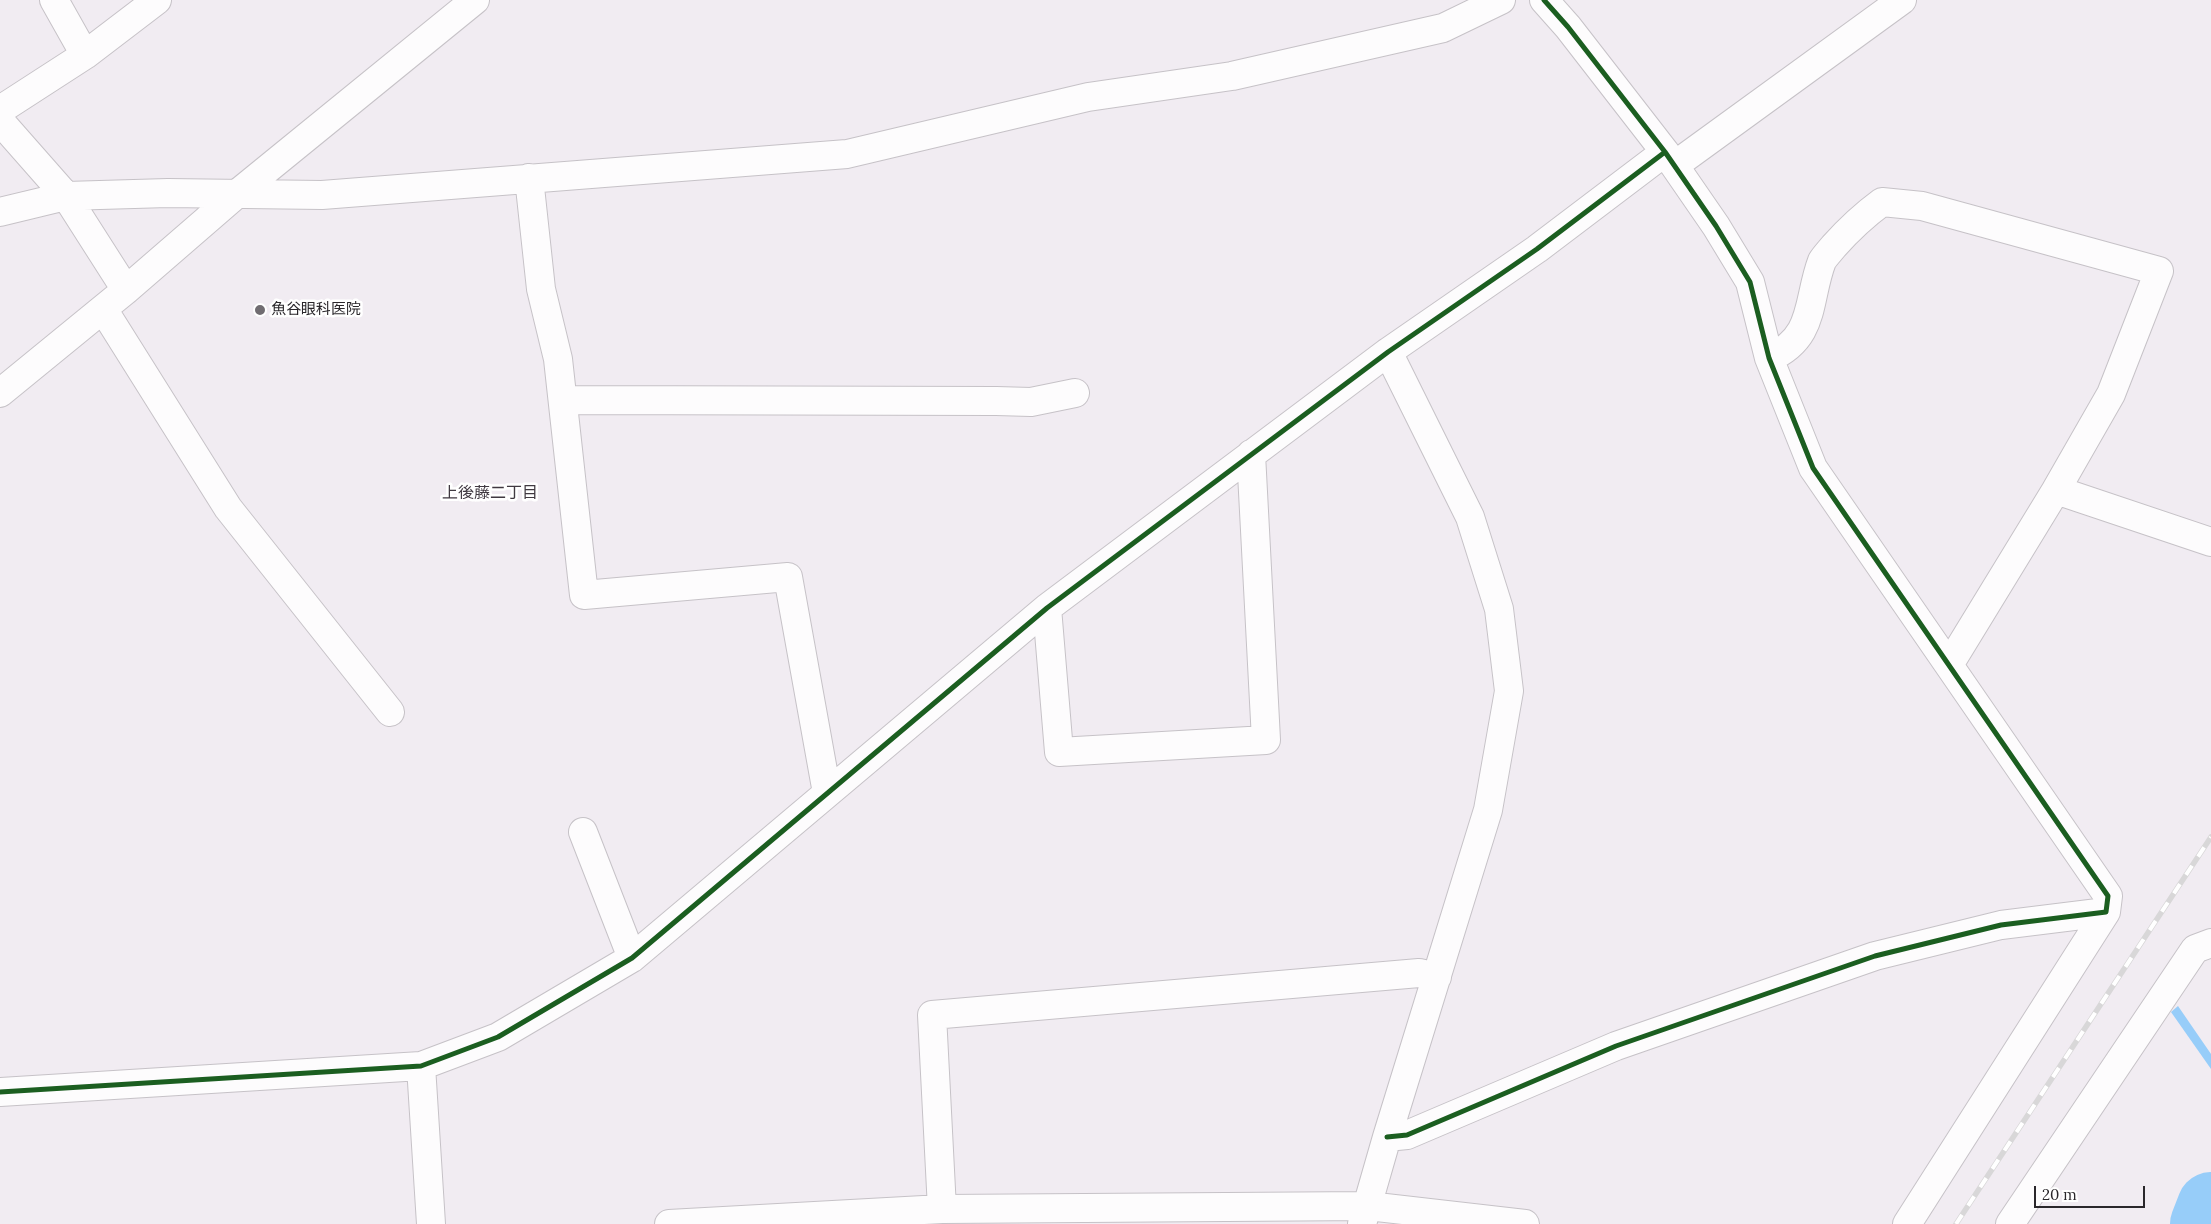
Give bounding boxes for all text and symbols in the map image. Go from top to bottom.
place label: 魚谷眼科医院 [271,301,361,319]
marker: 魚谷眼科医院 [253,303,267,317]
district label: 上後藤二丁目 [442,483,538,503]
scale bar [2036,1176,2147,1208]
text: 20 m [2042,1185,2077,1204]

